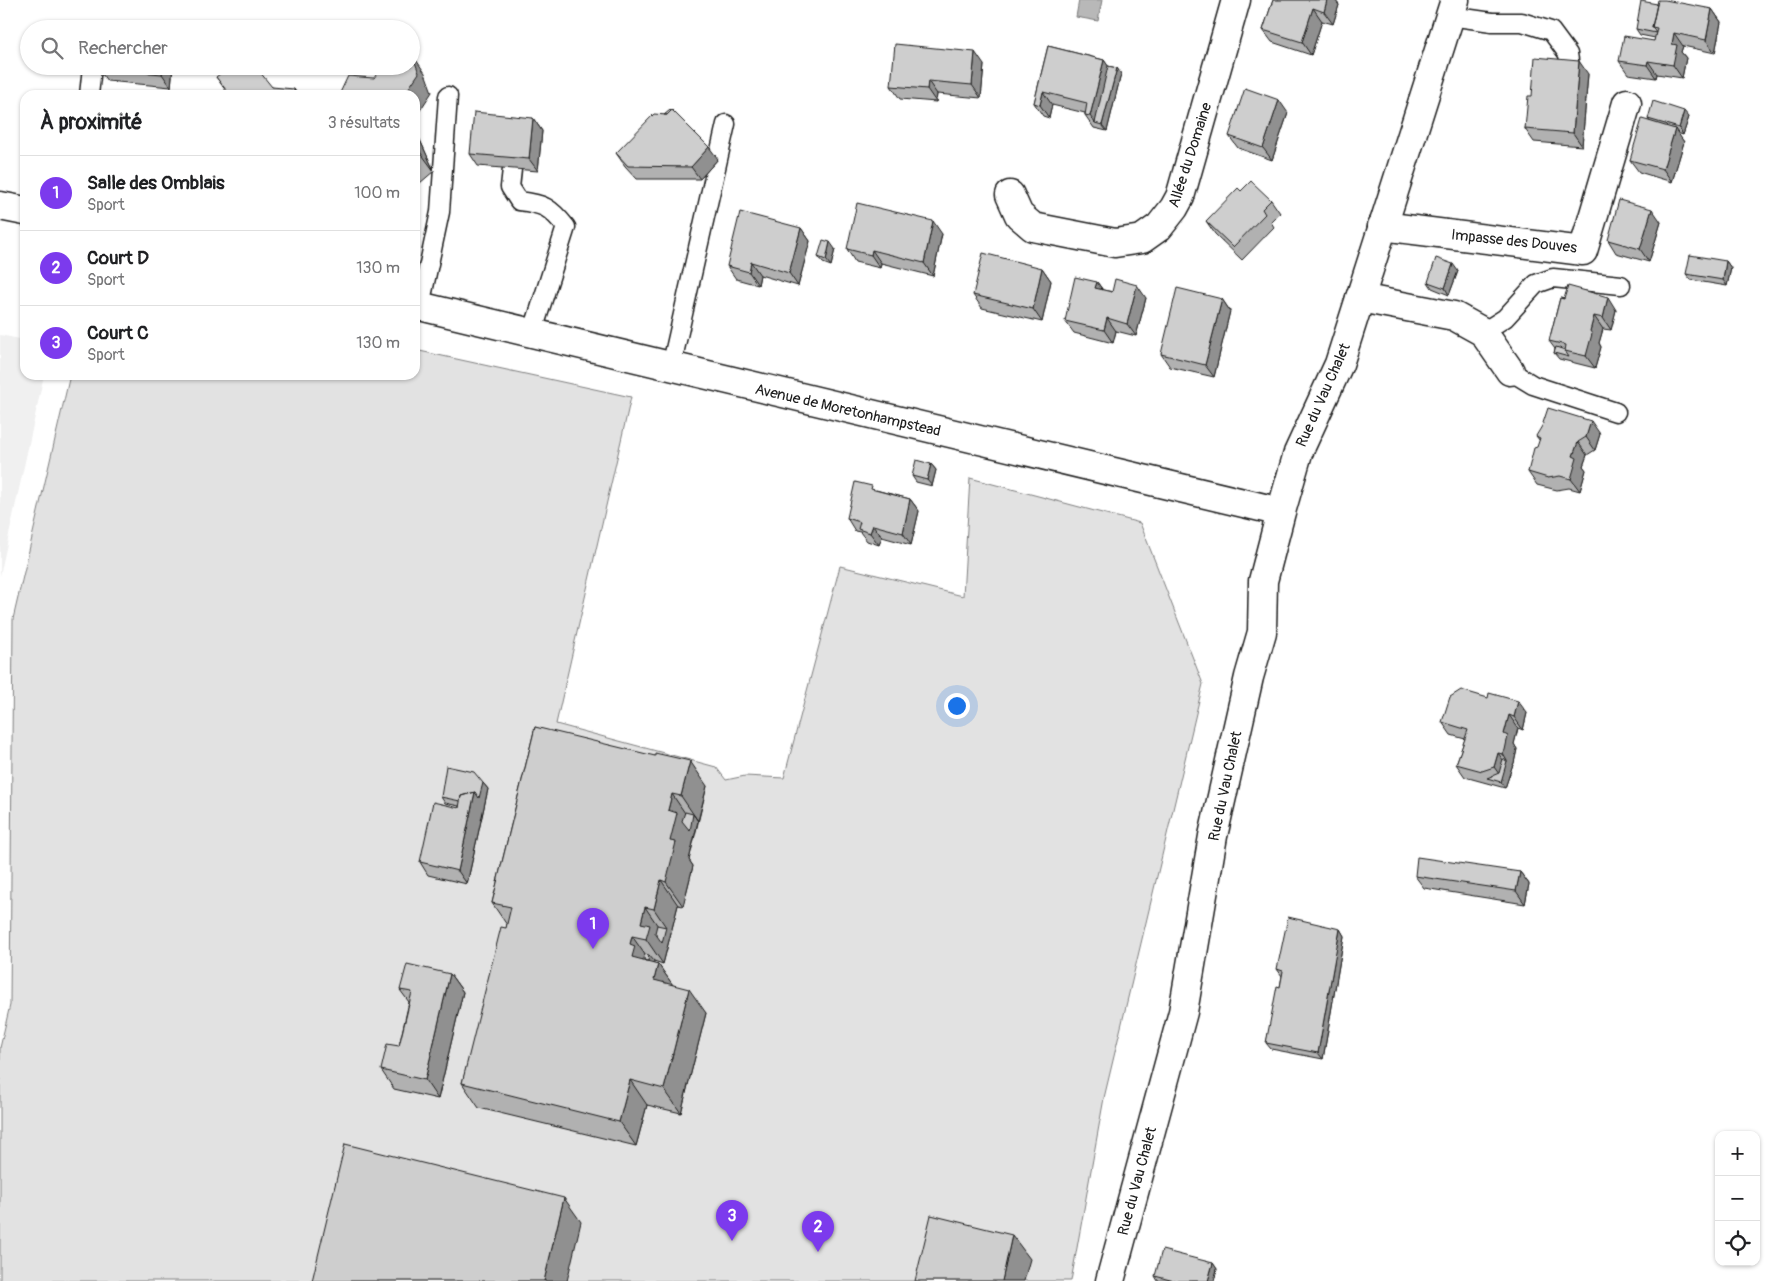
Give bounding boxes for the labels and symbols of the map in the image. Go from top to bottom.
street label: Allée du Domaine [1165,100,1217,210]
street label: Impasse des Douves [1450,225,1578,258]
street label: Rue du Vau Chalet [1292,339,1355,450]
street label: Avenue de Moretonhampstead [753,380,943,441]
your location [944,693,970,719]
street label: Rue du Vau Chalet [1205,729,1247,843]
pin: 1 [577,908,609,949]
street label: Rue du Vau Chalet [1114,1124,1161,1238]
pin: 3 [716,1200,748,1241]
pin: 2 [802,1211,834,1252]

